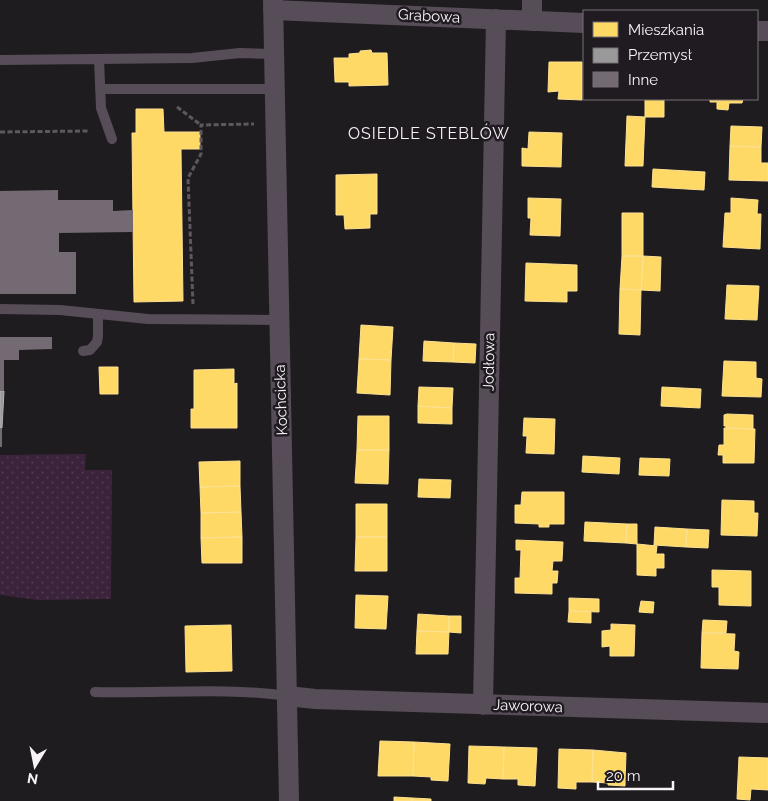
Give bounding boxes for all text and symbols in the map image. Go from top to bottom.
street label: Grabowa [397,5,461,27]
legend [583,10,758,100]
text: Mieszkania [628,21,704,39]
text: Przemysł [628,46,692,64]
text: Inne [628,71,658,89]
district label: OSIEDLE STEBLÓW [348,123,510,143]
street label: Jodłowa [479,333,499,391]
street label: Kochcicka [271,364,291,436]
street label: Jaworowa [493,696,563,716]
north arrow [10,741,60,791]
scale bar [598,758,673,790]
text: 20 m [606,767,641,785]
text: N [26,770,39,788]

